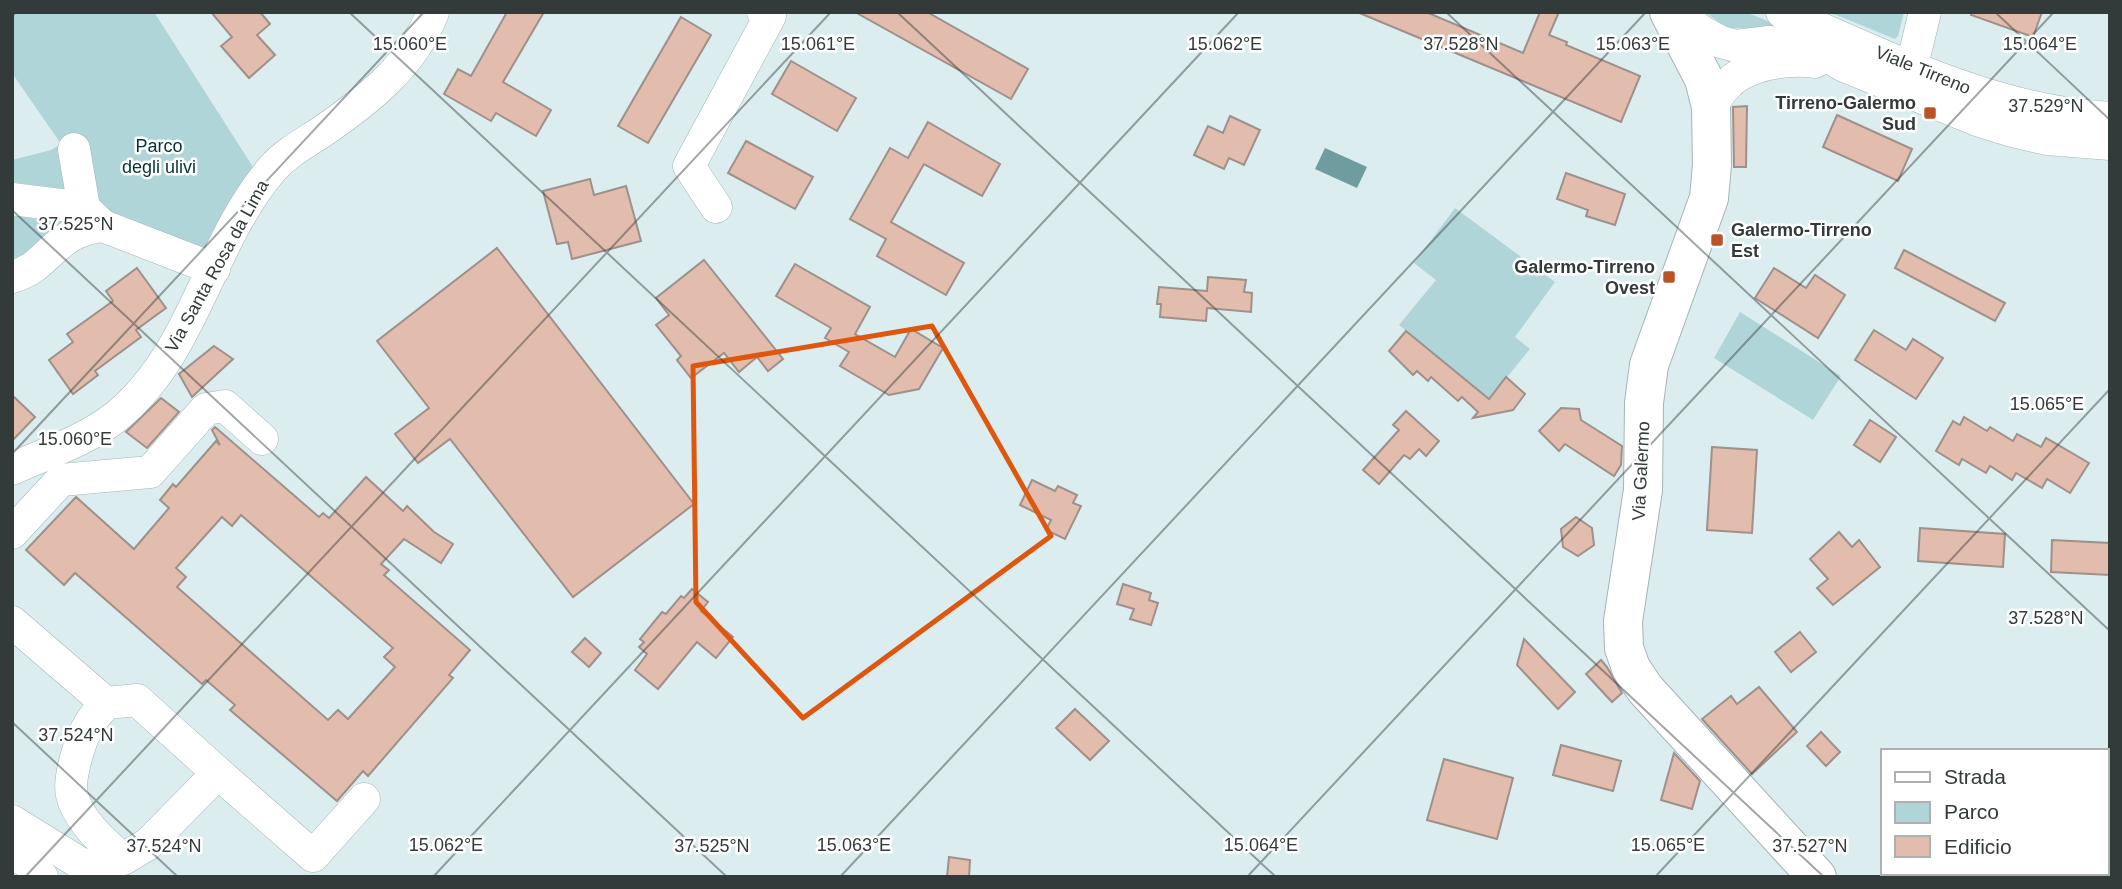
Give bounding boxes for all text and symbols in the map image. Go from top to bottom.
text: 15.060°E [373,34,447,54]
text: 15.061°E [781,34,855,54]
text: 15.062°E [1188,34,1262,54]
text: 37.528°N [1423,34,1499,54]
text: 15.063°E [1596,34,1670,54]
text: 15.064°E [2003,34,2077,54]
street label: Viale Tirreno [1873,42,1973,98]
place label: Tirreno-Galermo Sud [1775,93,1916,134]
text: 37.529°N [2008,96,2084,116]
marker: Tirreno-Galermo Sud [1922,105,1938,121]
park label: Parco degli ulivi [122,136,196,177]
street label: Via Santa Rosa da Lima [161,176,273,356]
text: 37.525°N [38,214,114,234]
place label: Galermo-Tirreno Est [1731,220,1872,261]
marker: Galermo-Tirreno Est [1709,232,1725,248]
place label: Galermo-Tirreno Ovest [1514,257,1655,298]
marker: Galermo-Tirreno Ovest [1661,269,1677,285]
text: 15.065°E [2010,394,2084,414]
street label: Via Galermo [1628,421,1654,521]
text: 15.060°E [38,429,112,449]
text: 37.528°N [2008,608,2084,628]
text: 37.524°N [38,725,114,745]
legend [1881,749,2108,875]
text: Strada [1944,765,2006,788]
text: Parco [1944,800,1999,823]
text: 15.062°E [409,835,483,855]
text: 15.063°E [817,835,891,855]
text: 15.064°E [1224,835,1298,855]
text: 15.065°E [1631,835,1705,855]
text: Edificio [1944,835,2012,858]
text: 37.524°N [126,836,202,856]
text: 37.525°N [674,836,750,856]
text: 37.527°N [1772,836,1848,856]

